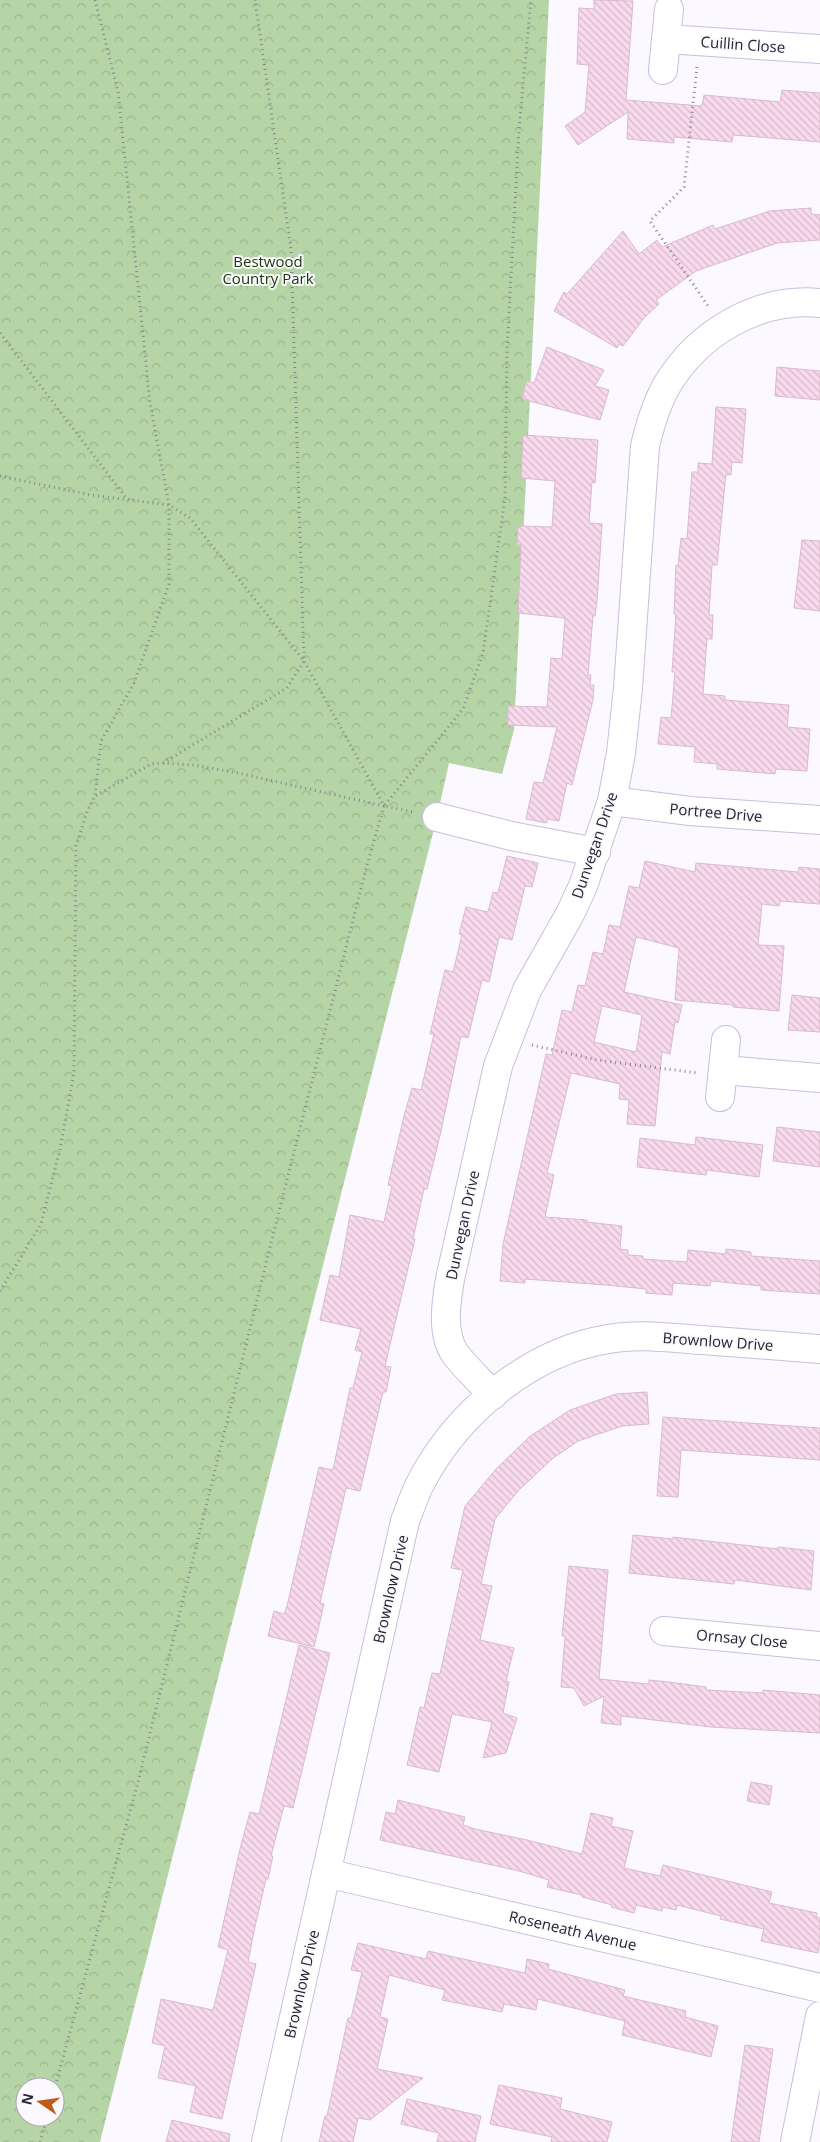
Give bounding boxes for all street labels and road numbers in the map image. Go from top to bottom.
street label: Cuillin Close [700,31,786,57]
street label: Dunvegan Drive [566,789,622,901]
street label: Portree Drive [669,798,763,826]
street label: Dunvegan Drive [441,1168,483,1282]
street label: Brownlow Drive [662,1327,774,1355]
street label: Brownlow Drive [368,1533,412,1645]
street label: Ornsay Close [695,1624,789,1652]
street label: Roseneath Avenue [507,1906,639,1954]
street label: Brownlow Drive [279,1928,323,2040]

